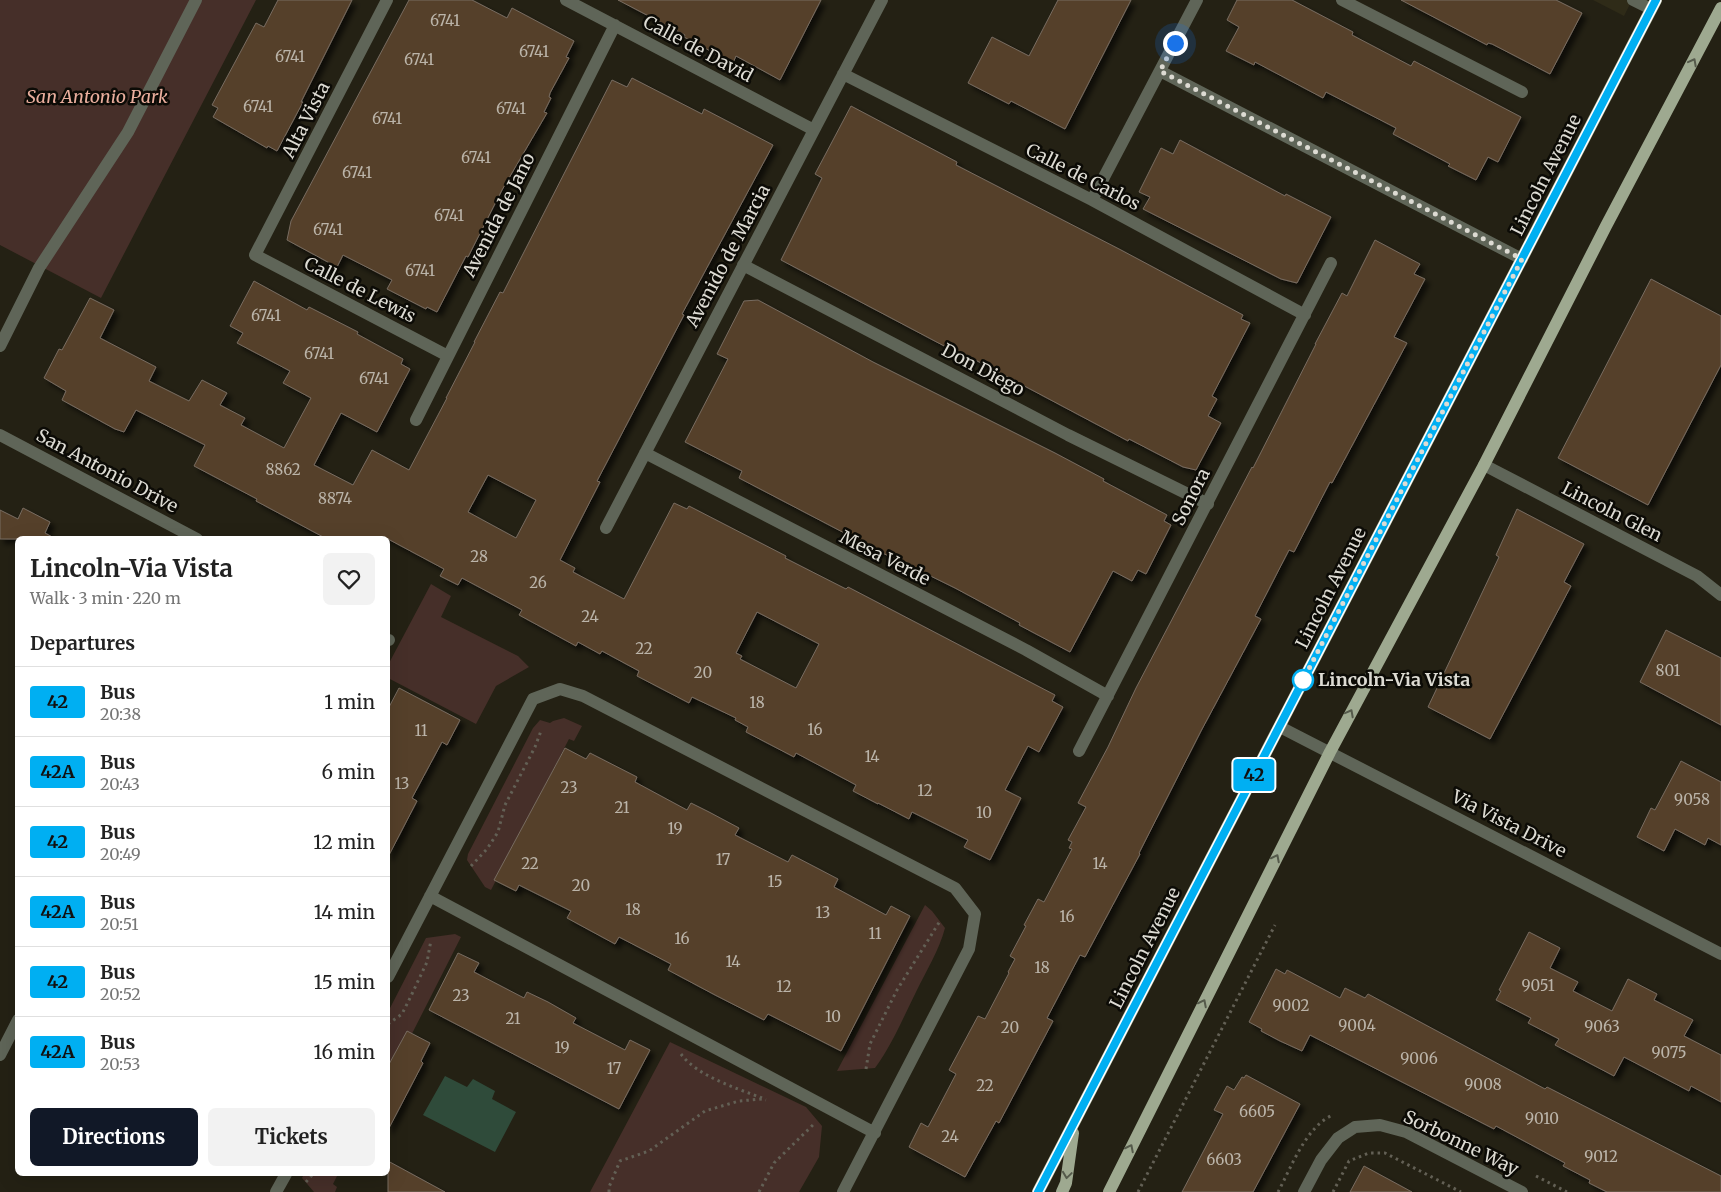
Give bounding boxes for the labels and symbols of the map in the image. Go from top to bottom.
street label: Calle de David [639,10,757,87]
house number: 6741 [430,11,460,30]
your location [1163,31,1188,56]
house number: 6741 [519,42,549,61]
house number: 6741 [275,47,305,66]
house number: 6741 [404,50,434,69]
one-way arrow [1686,58,1696,67]
street label: Alta Vista [276,77,335,163]
park label: San Antonio Park [26,85,168,108]
house number: 6741 [243,97,273,116]
house number: 6741 [496,99,526,118]
house number: 6741 [372,109,402,128]
street label: Lincoln Avenue [1505,110,1586,239]
street label: Calle de Carlos [1022,138,1144,215]
house number: 6741 [461,148,491,167]
street label: Avenida de Jano [457,149,540,282]
house number: 6741 [342,163,372,182]
street label: Avenido de Marcia [680,180,775,332]
house number: 6741 [434,206,464,225]
house number: 6741 [313,220,343,239]
street label: Calle de Lewis [301,252,420,328]
house number: 6741 [405,261,435,280]
house number: 6741 [251,306,281,325]
street label: Don Diego [938,338,1029,401]
house number: 6741 [304,344,334,363]
house number: 6741 [359,369,389,388]
street label: San Antonio Drive [32,423,182,518]
house number: 8862 [265,460,301,479]
street label: Sonora [1166,464,1215,529]
street label: Lincoln Glen [1558,476,1666,547]
house number: 8874 [318,489,352,508]
street label: Lincoln Avenue [1290,523,1371,652]
street label: Mesa Verde [836,525,934,590]
house number: 28 [470,547,488,566]
house number: 26 [529,573,547,592]
house number: 24 [581,607,599,626]
house number: 22 [635,639,653,658]
house number: 801 [1656,661,1681,680]
house number: 20 [694,663,712,682]
place label: Lincoln-Via Vista [1318,668,1470,691]
marker: Lincoln-Via Vista [1292,669,1314,691]
house number: 18 [749,693,765,712]
one-way arrow [1344,710,1354,719]
house number: 16 [807,720,823,739]
house number: 11 [414,721,428,740]
house number: 14 [864,747,880,766]
line badge: 42 [1232,759,1276,791]
house number: 13 [395,774,409,793]
house number: 23 [561,778,577,797]
house number: 12 [917,781,933,800]
street label: Via Vista Drive [1447,784,1571,862]
house number: 9058 [1674,790,1710,809]
house number: 21 [614,798,630,817]
house number: 10 [976,803,992,822]
house number: 19 [667,819,683,838]
house number: 17 [716,850,731,869]
house number: 22 [521,854,539,873]
house number: 14 [1092,854,1108,873]
one-way arrow [1270,854,1280,863]
house number: 15 [767,872,783,891]
house number: 20 [572,876,590,895]
street label: Lincoln Avenue [1104,883,1185,1012]
house number: 18 [625,900,641,919]
house number: 13 [816,903,830,922]
house number: 16 [1059,907,1075,926]
house number: 11 [868,924,882,943]
house number: 16 [674,929,690,948]
house number: 14 [725,952,741,971]
house number: 18 [1034,958,1050,977]
house number: 9051 [1521,976,1555,995]
house number: 12 [776,977,792,996]
house number: 23 [453,986,469,1005]
house number: 9002 [1272,996,1310,1015]
one-way arrow [1197,999,1208,1008]
house number: 10 [825,1007,841,1026]
house number: 21 [505,1009,521,1028]
house number: 9004 [1338,1016,1376,1035]
house number: 9063 [1584,1017,1620,1036]
house number: 20 [1001,1018,1019,1037]
house number: 19 [554,1038,570,1057]
house number: 9075 [1651,1043,1687,1062]
house number: 9006 [1400,1049,1438,1068]
house number: 17 [607,1059,622,1078]
house number: 9008 [1464,1075,1502,1094]
house number: 22 [976,1076,994,1095]
house number: 6605 [1239,1102,1275,1121]
street label: Sorbonne Way [1400,1105,1523,1181]
house number: 9010 [1525,1109,1559,1128]
house number: 24 [941,1127,959,1146]
one-way arrow [1124,1145,1134,1154]
house number: 9012 [1584,1147,1618,1166]
house number: 6603 [1206,1150,1242,1169]
one-way arrow [1062,1171,1073,1179]

